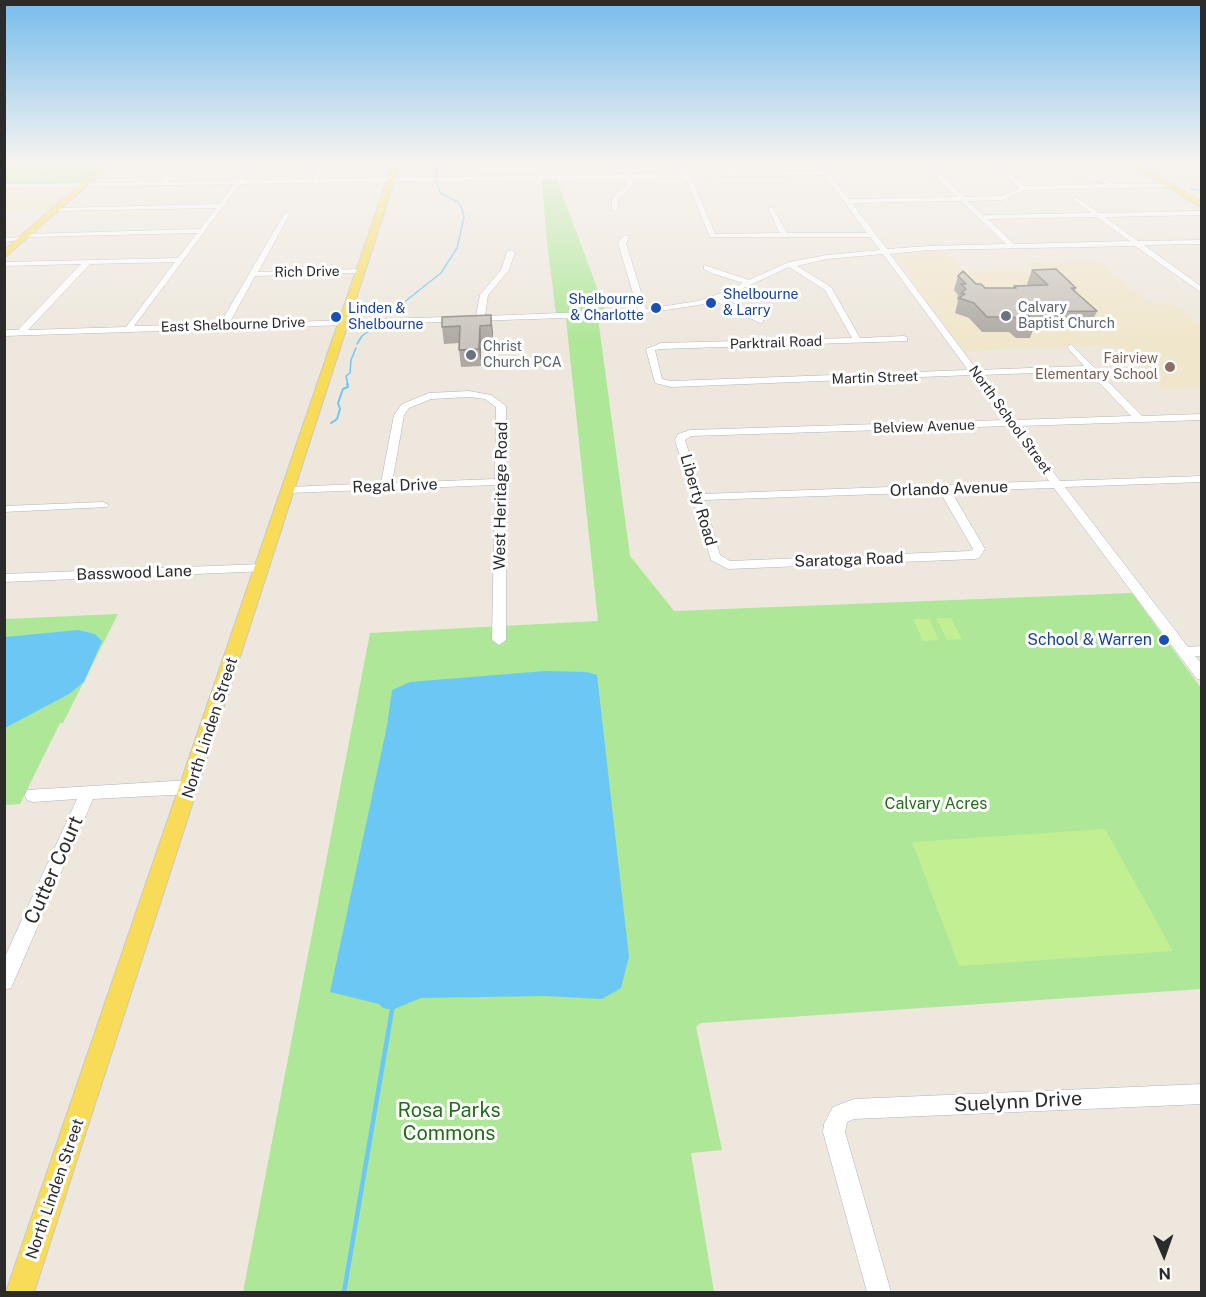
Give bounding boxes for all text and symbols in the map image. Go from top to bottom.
street label: Rich Drive [274,263,340,281]
place label: Shelbourne & Larry [723,287,798,320]
place label: Shelbourne & Charlotte [569,292,644,324]
marker: Shelbourne & Larry [704,296,718,310]
place label: Calvary Baptist Church [1018,300,1115,332]
place label: Linden & Shelbourne [348,301,423,334]
marker: Shelbourne & Charlotte [649,301,663,315]
marker: Calvary Baptist Church [999,309,1013,323]
marker: Linden & Shelbourne [329,310,343,324]
street label: East Shelbourne Drive [161,314,305,336]
street label: Parktrail Road [730,333,822,353]
place label: Christ Church PCA [483,339,562,372]
marker: Christ Church PCA [464,348,478,362]
place label: Fairview Elementary School [1035,351,1158,384]
marker: Fairview Elementary School [1163,360,1177,374]
street label: North School Street [965,363,1055,477]
street label: Martin Street [831,368,919,388]
street label: Belview Avenue [873,417,975,437]
street label: West Heritage Road [490,422,512,570]
street label: Liberty Road [676,452,720,548]
street label: Regal Drive [352,475,438,497]
street label: Orlando Avenue [890,477,1008,501]
street label: Saratoga Road [794,548,904,572]
street label: Basswood Lane [76,561,192,585]
place label: School & Warren [1027,630,1152,650]
marker: School & Warren [1157,633,1171,647]
street label: North Linden Street [178,655,242,801]
park label: Calvary Acres [885,794,987,814]
street label: Cutter Court [19,812,89,928]
street label: Suelynn Drive [953,1087,1083,1117]
park label: Rosa Parks Commons [397,1099,501,1146]
street label: North Linden Street [22,1116,88,1262]
north arrow [1134,1225,1194,1285]
text: N [1158,1264,1171,1283]

